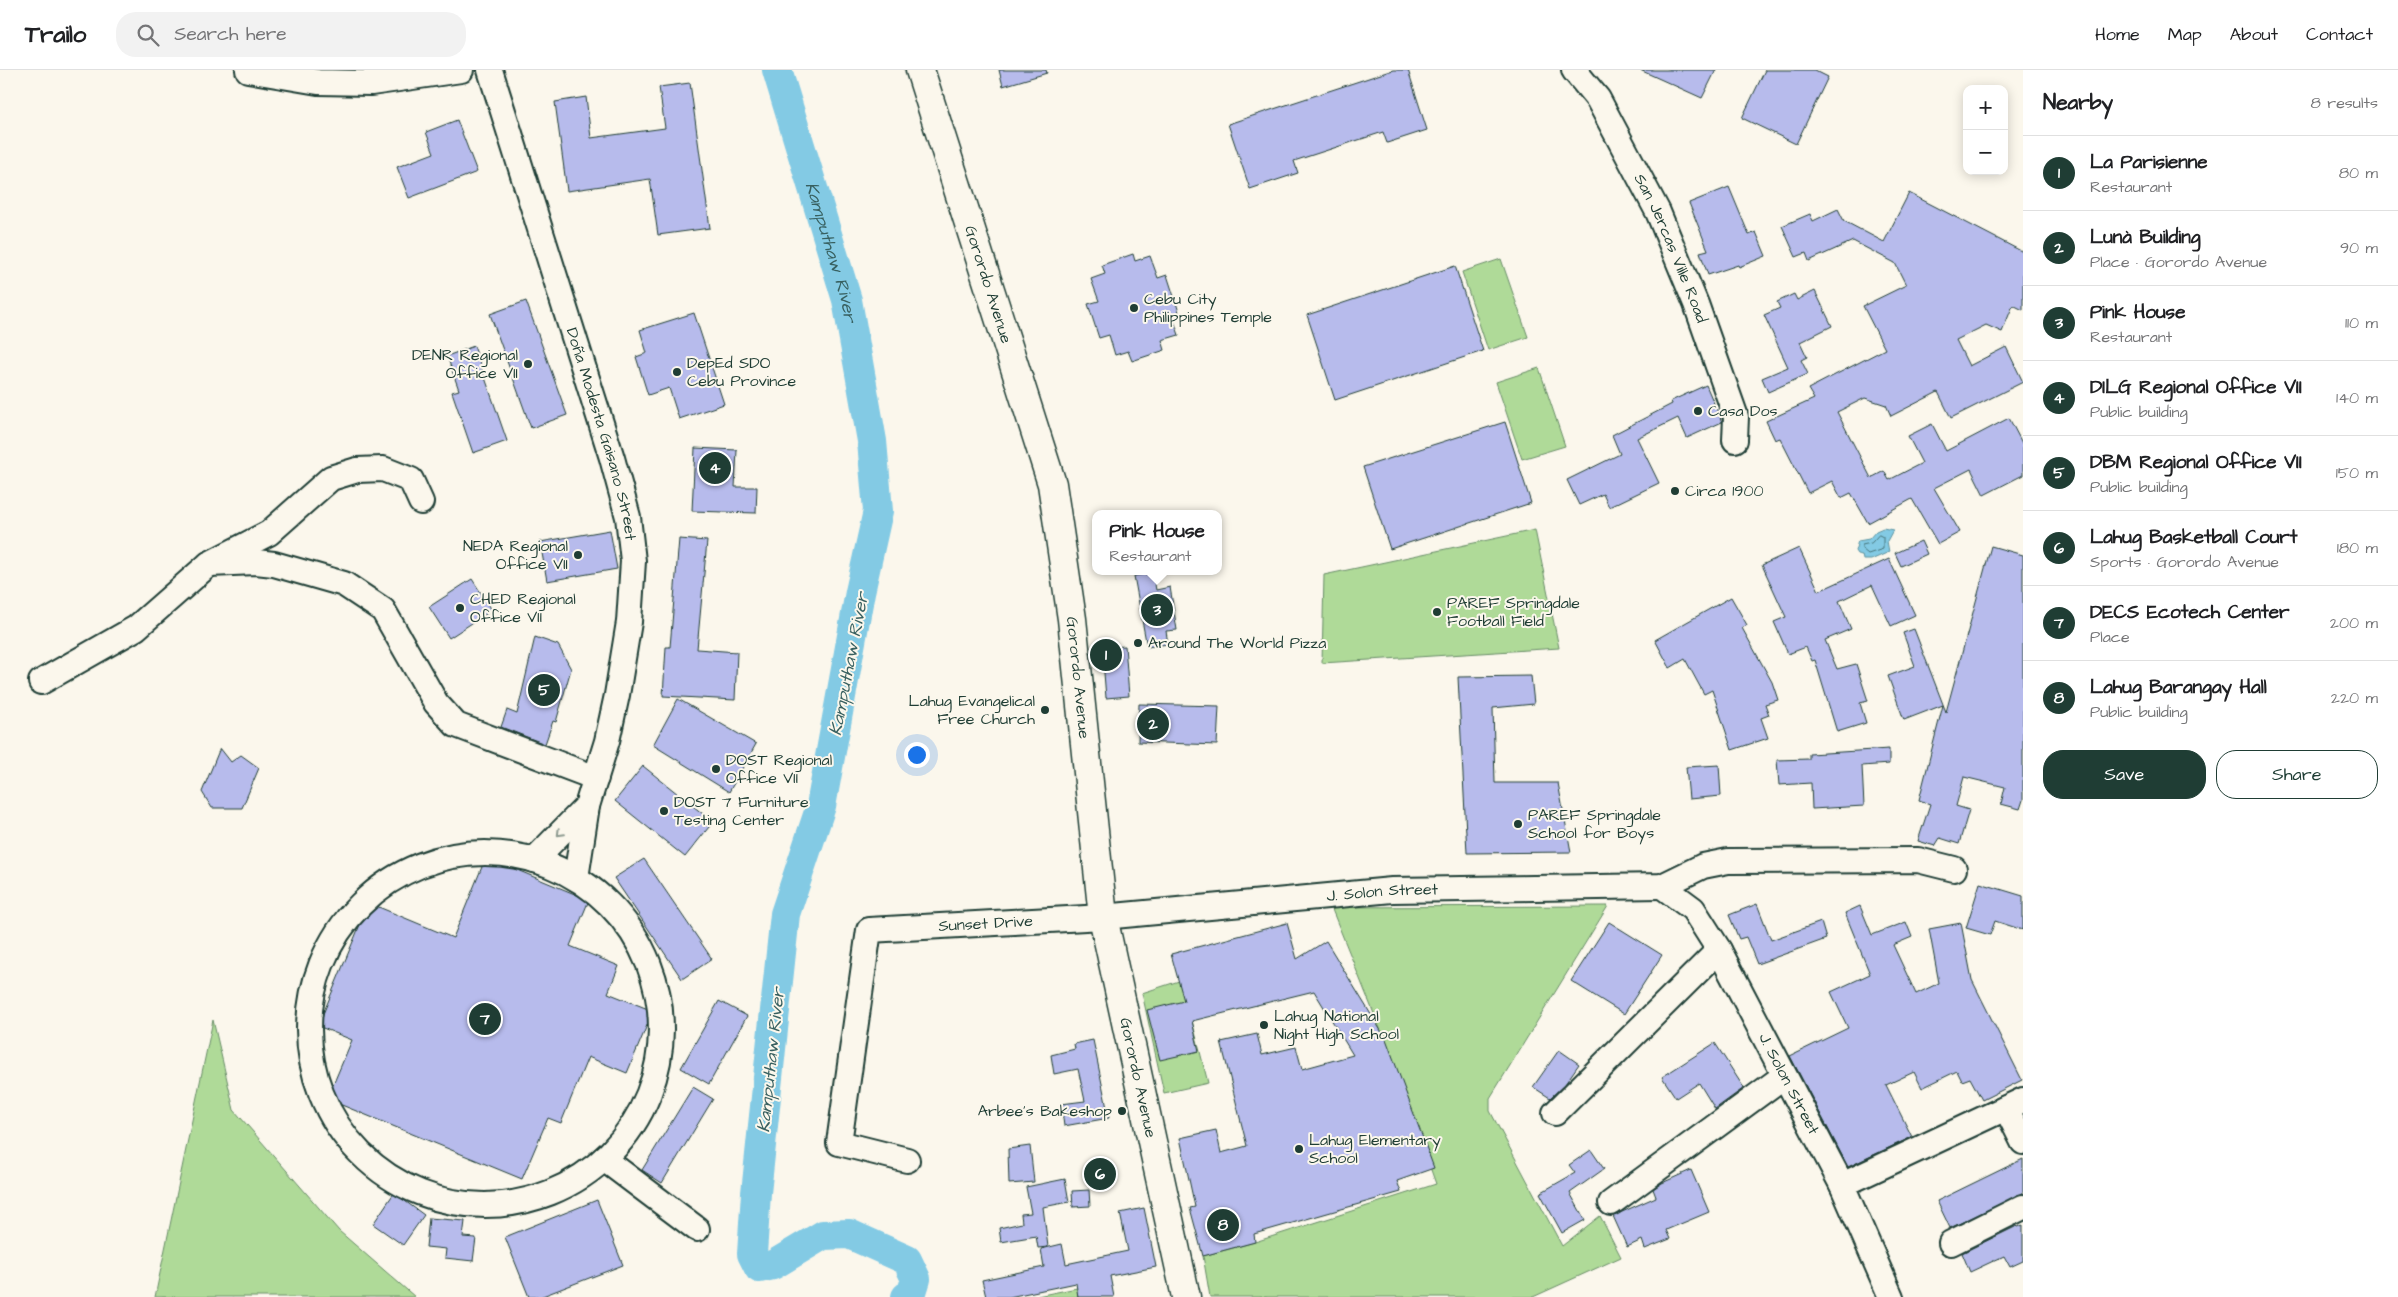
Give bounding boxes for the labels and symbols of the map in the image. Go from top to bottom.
street label: San Jercas Ville Road [1629,170,1713,326]
water label: Kamputhaw River [799,179,864,326]
street label: Gorordo Avenue [959,223,1018,346]
place label: Cebu City Philippines Temple [1144,288,1272,328]
marker: Cebu City Philippines Temple [1128,302,1140,314]
street label: Doña Modesta Gaisano Street [561,325,642,542]
place label: DENR Regional Office VII [412,344,518,384]
place label: DepEd SDO Cebu Province [687,352,796,392]
marker: DENR Regional Office VII [522,358,534,370]
marker: DepEd SDO Cebu Province [671,366,683,378]
place label: Casa Dos [1708,400,1777,422]
marker: Casa Dos [1692,405,1704,417]
pin: 4 [699,449,731,487]
place label: Circa 1900 [1685,480,1764,502]
marker: Circa 1900 [1669,485,1681,497]
place label: NEDA Regional Office VII [463,535,568,575]
marker: NEDA Regional Office VII [572,549,584,561]
place label: CHED Regional Office VII [470,588,576,628]
water label: Kamputhaw River [823,588,875,738]
pin: 3 [1141,591,1173,629]
place label: PAREF Springdale Football Field [1447,592,1580,632]
marker: CHED Regional Office VII [454,602,466,614]
marker: PAREF Springdale Football Field [1431,606,1443,618]
street label: Gorordo Avenue [1061,616,1095,740]
place label: Around The World Pizza [1148,632,1326,654]
pin: 1 [1090,636,1122,674]
marker: Around The World Pizza [1132,637,1144,649]
pin: 5 [528,671,560,709]
place label: Lahug Evangelical Free Church [909,690,1035,730]
marker: Lahug Evangelical Free Church [1039,704,1051,716]
pin: 2 [1137,705,1169,743]
your location [904,742,930,768]
place label: DOST Regional Office VII [726,749,832,789]
marker: DOST Regional Office VII [710,763,722,775]
place label: DOST 7 Furniture Testing Center [674,791,809,832]
place label: PAREF Springdale School for Boys [1528,804,1661,845]
marker: DOST 7 Furniture Testing Center [658,805,670,817]
marker: PAREF Springdale School for Boys [1512,818,1524,830]
one-way arrow [557,827,566,836]
street label: J. Solon Street [1326,878,1439,907]
street label: Sunset Drive [938,910,1034,937]
water label: Kamputhaw River [751,985,791,1133]
pin: 7 [469,1000,501,1038]
place label: Lahug National Night High School [1274,1005,1399,1046]
street label: Gorordo Avenue [1114,1015,1162,1140]
marker: Lahug National Night High School [1258,1019,1270,1031]
street label: J. Solon Street [1753,1029,1825,1139]
place label: Arbee's Bakeshop [978,1100,1112,1122]
marker: Arbee's Bakeshop [1116,1105,1128,1117]
place label: Lahug Elementary School [1309,1129,1441,1169]
marker: Lahug Elementary School [1293,1143,1305,1155]
pin: 6 [1084,1155,1116,1193]
pin: 8 [1207,1206,1239,1244]

